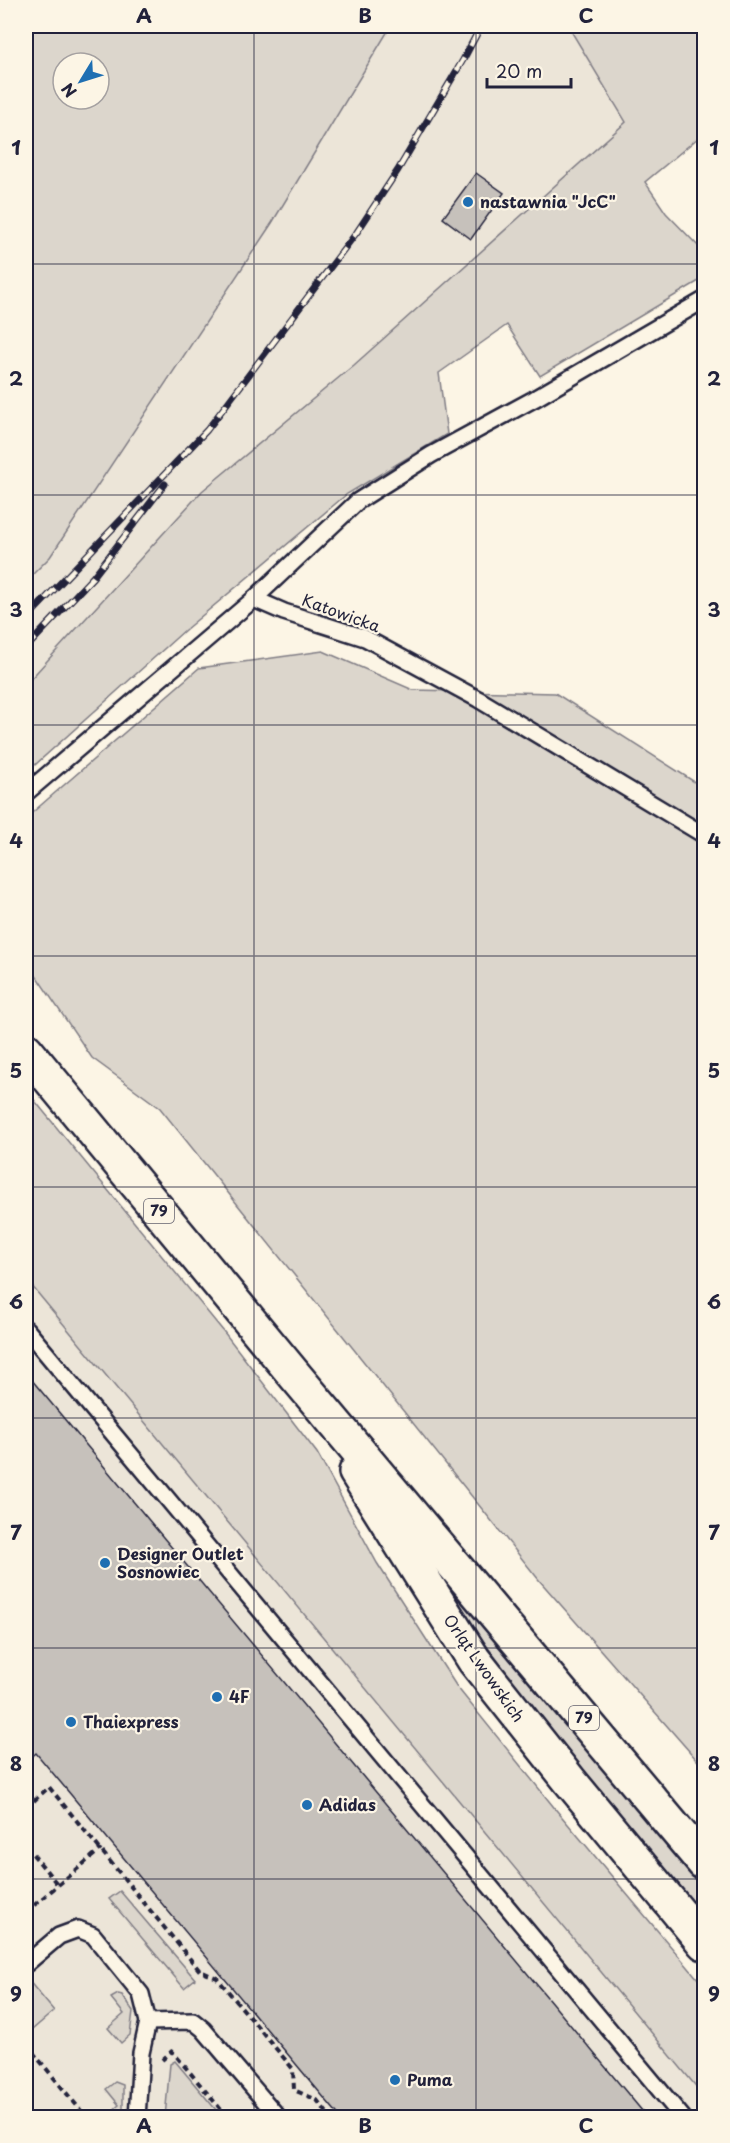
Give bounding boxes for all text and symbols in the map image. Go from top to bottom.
text: A [136,0,152,30]
text: B [358,0,372,30]
text: C [578,0,594,30]
north arrow [51,51,111,111]
scale bar [487,51,571,89]
text: 20 m [496,57,542,84]
text: N [55,78,82,103]
text: 1 [11,132,21,162]
text: 1 [709,132,719,162]
place label: nastawnia "JcC" [480,189,616,213]
marker: nastawnia "JcC" [461,195,475,209]
text: 2 [9,363,23,393]
text: 2 [707,363,721,393]
street label: Katowicka [299,587,384,637]
text: 3 [9,594,23,624]
text: 3 [707,594,721,624]
text: 4 [9,825,23,855]
text: 4 [707,825,721,855]
text: 5 [10,1055,22,1085]
text: 5 [708,1055,720,1085]
road number: 79 [144,1199,174,1223]
text: 6 [9,1286,23,1316]
text: 6 [707,1286,721,1316]
text: 7 [10,1517,22,1547]
text: 7 [708,1517,720,1547]
place label: Designer Outlet Sosnowiec [117,1541,244,1583]
marker: Designer Outlet Sosnowiec [98,1556,112,1570]
street label: Orląt Lwowskich [439,1609,531,1726]
place label: 4F [229,1684,249,1708]
marker: 4F [210,1690,224,1704]
road number: 79 [569,1706,599,1730]
place label: Thaiexpress [83,1709,179,1733]
marker: Thaiexpress [64,1715,78,1729]
text: 8 [10,1748,22,1778]
text: 8 [708,1748,720,1778]
place label: Adidas [319,1792,376,1816]
marker: Adidas [300,1798,314,1812]
text: 9 [10,1978,22,2008]
text: 9 [708,1978,720,2008]
place label: Puma [407,2067,453,2091]
marker: Puma [388,2073,402,2087]
text: A [136,2110,152,2140]
text: B [358,2110,372,2140]
text: C [578,2110,594,2140]

